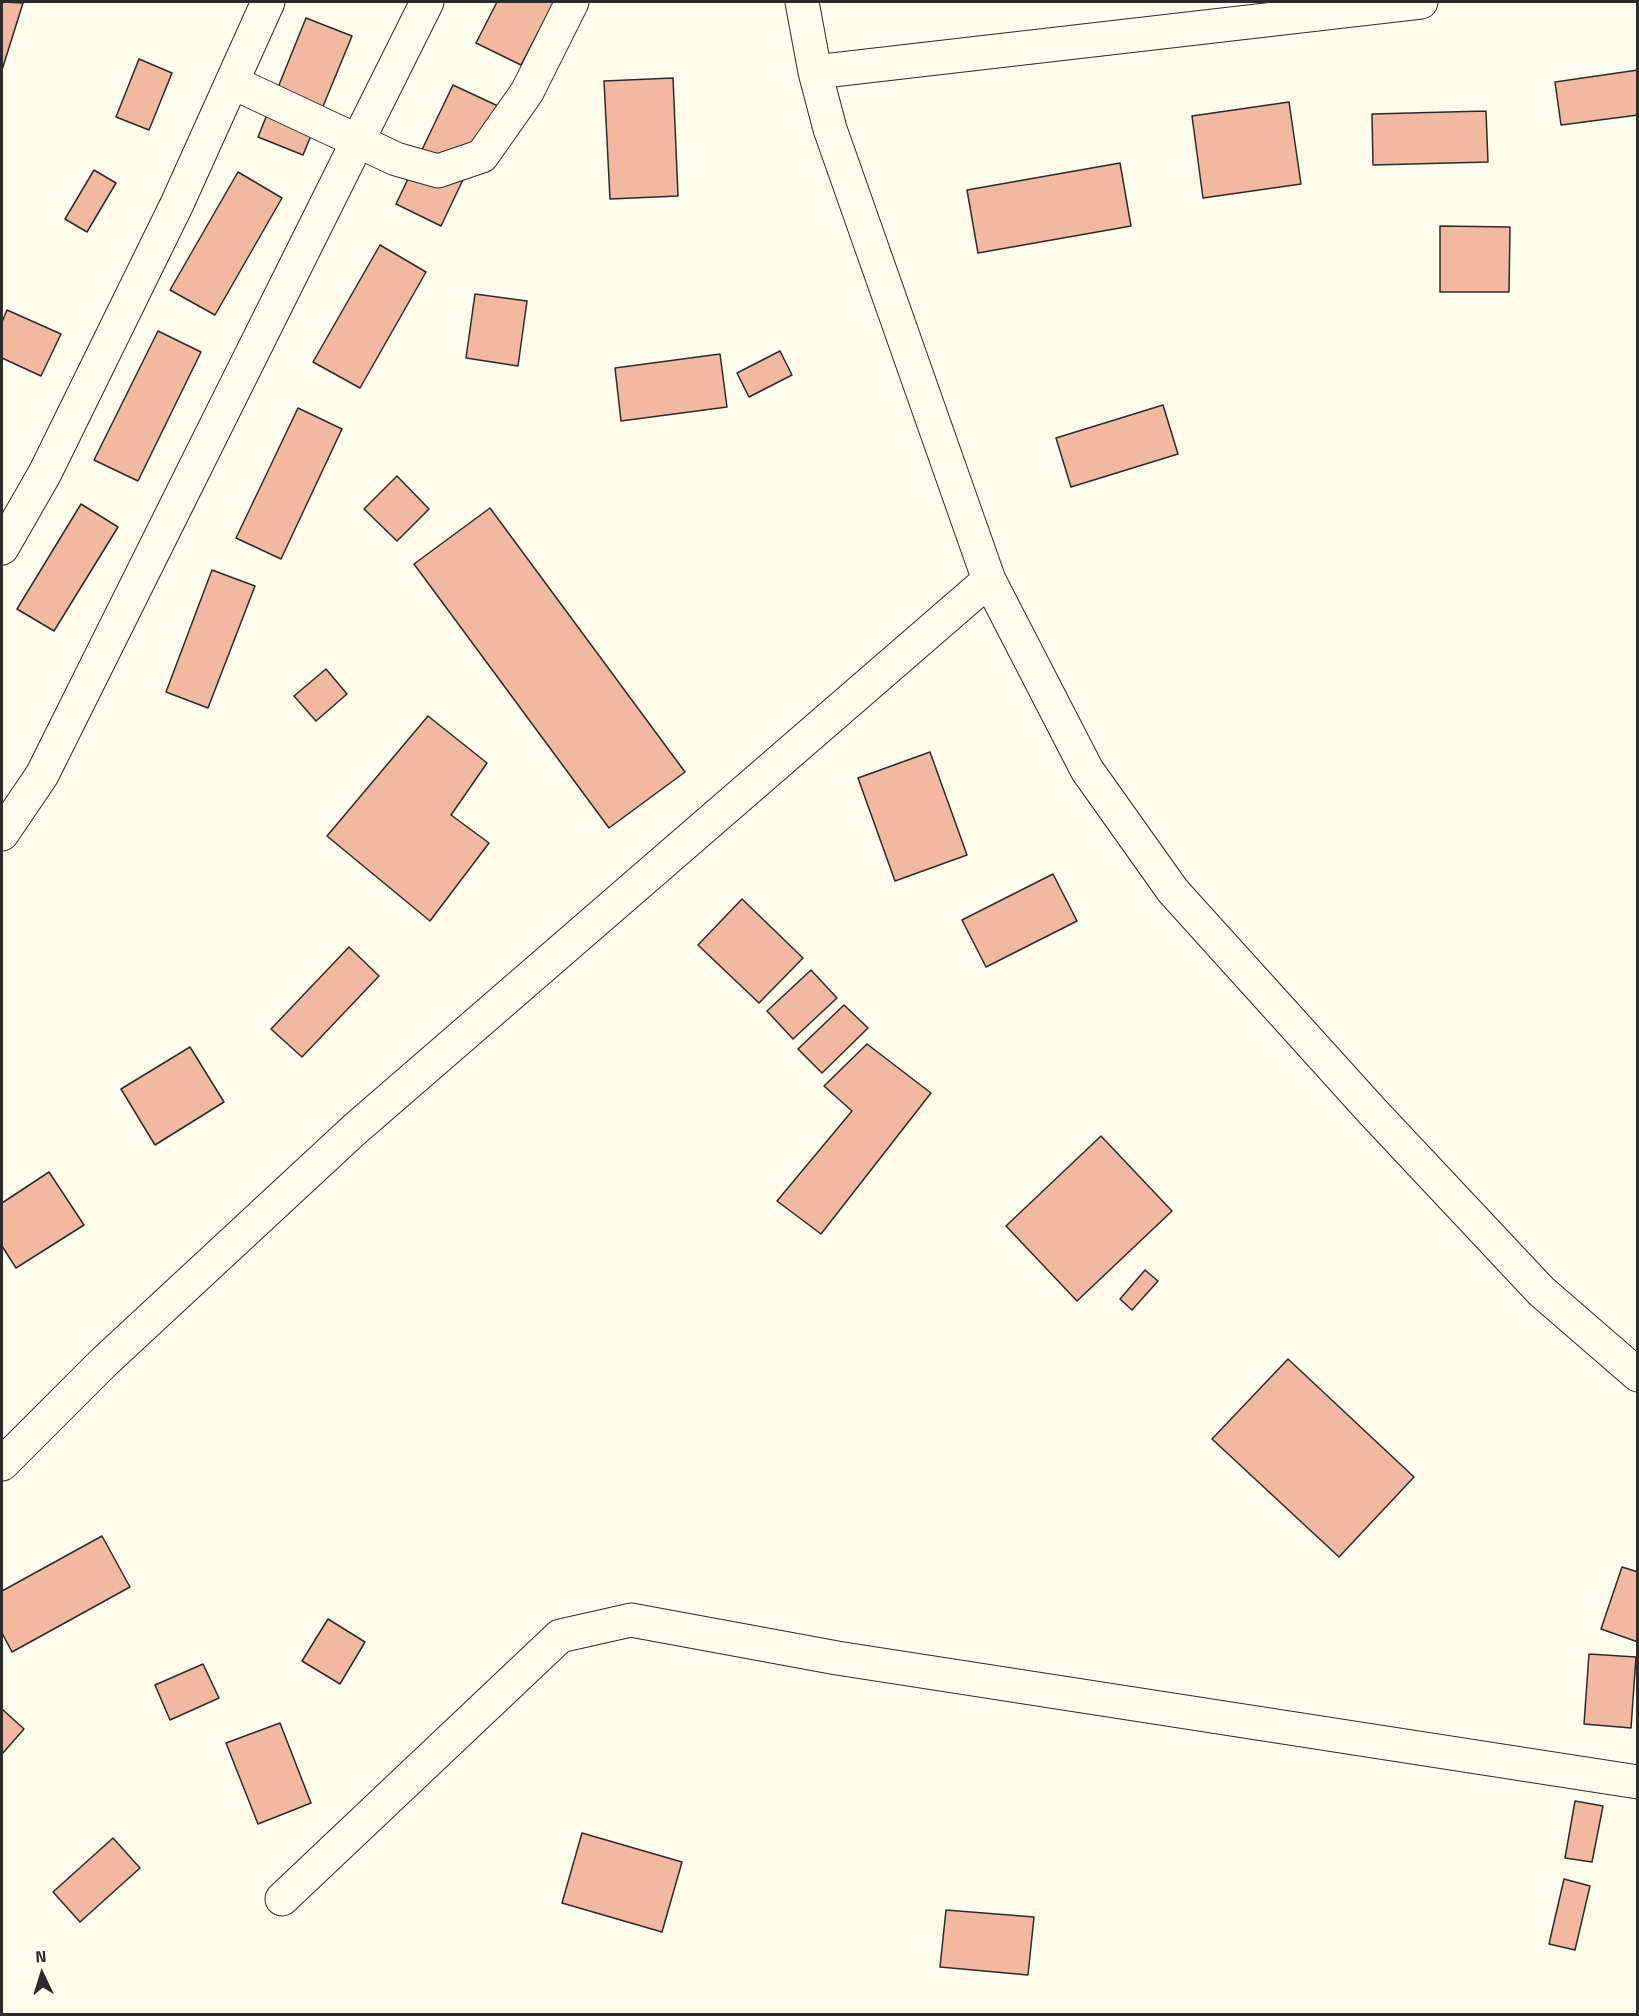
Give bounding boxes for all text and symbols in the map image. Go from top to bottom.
north arrow [12,1944,72,2004]
text: N [34,1944,47,1968]

